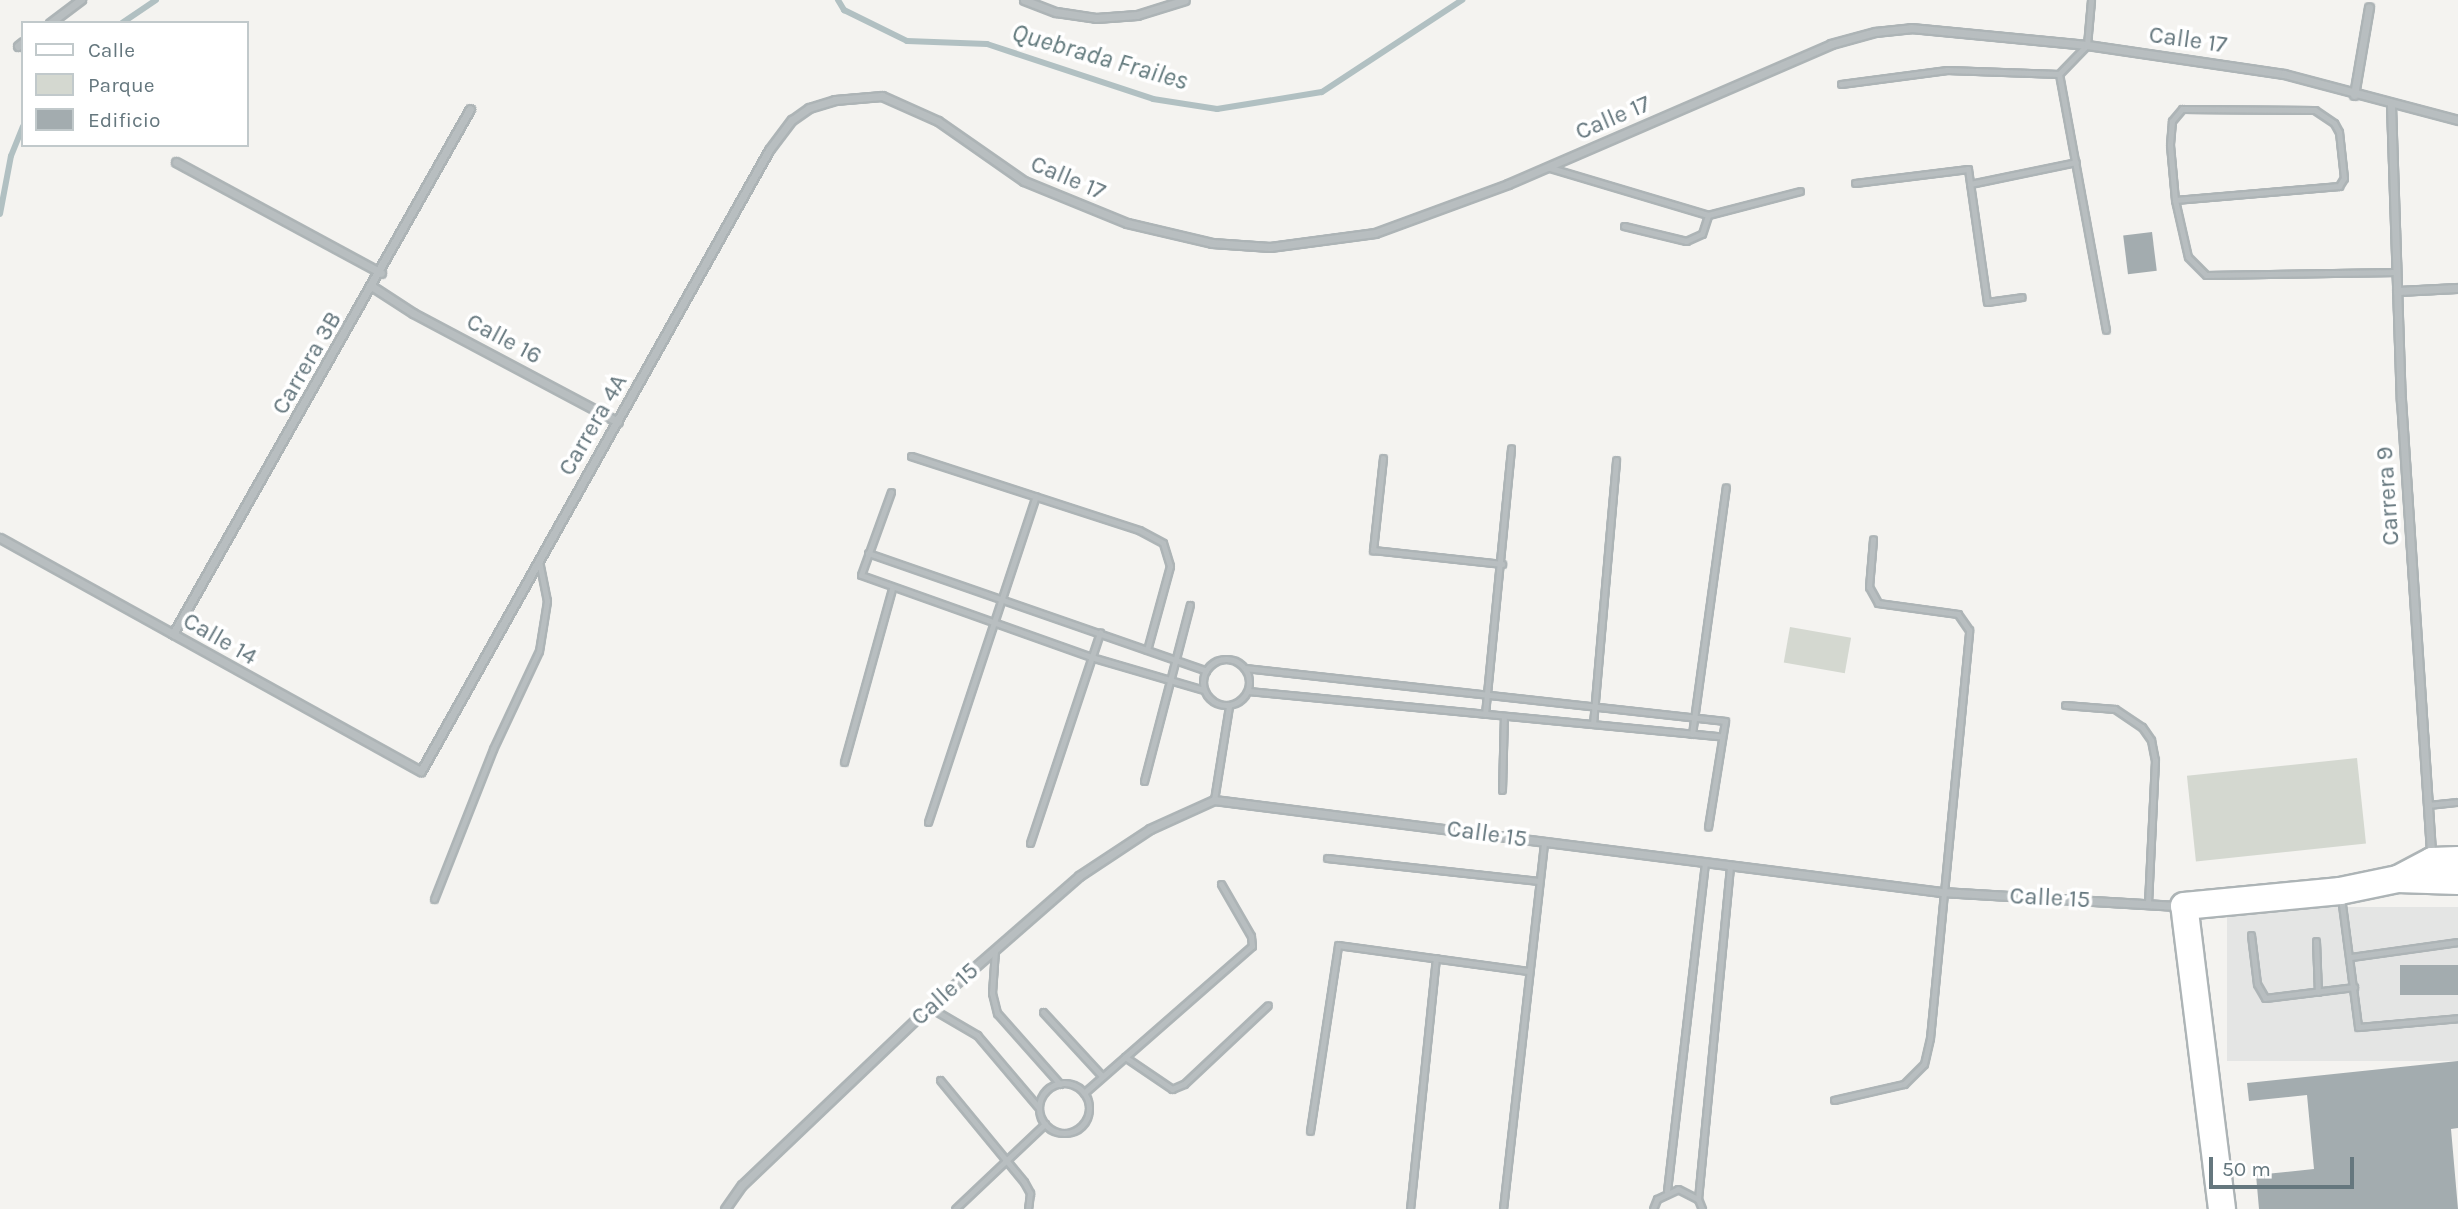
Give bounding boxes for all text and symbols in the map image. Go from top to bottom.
water label: Quebrada Frailes [1008,17,1192,97]
street label: Calle 17 [2147,20,2229,60]
legend [21,21,248,147]
text: Calle [88,38,135,62]
text: Parque [88,73,155,97]
street label: Calle 17 [1571,89,1655,147]
text: Edificio [88,108,161,132]
street label: Calle 17 [1026,149,1110,207]
street label: Carrera 3B [266,306,348,420]
street label: Calle 16 [461,307,547,371]
street label: Carrera 4A [552,369,634,481]
street label: Carrera 9 [2370,446,2406,546]
street label: Calle 14 [178,606,262,672]
street label: Calle 15 [1445,814,1529,854]
street label: Calle 15 [2009,882,2091,914]
street label: Calle 15 [905,956,985,1032]
scale bar [2213,1142,2358,1186]
text: 50 m [2222,1157,2271,1181]

